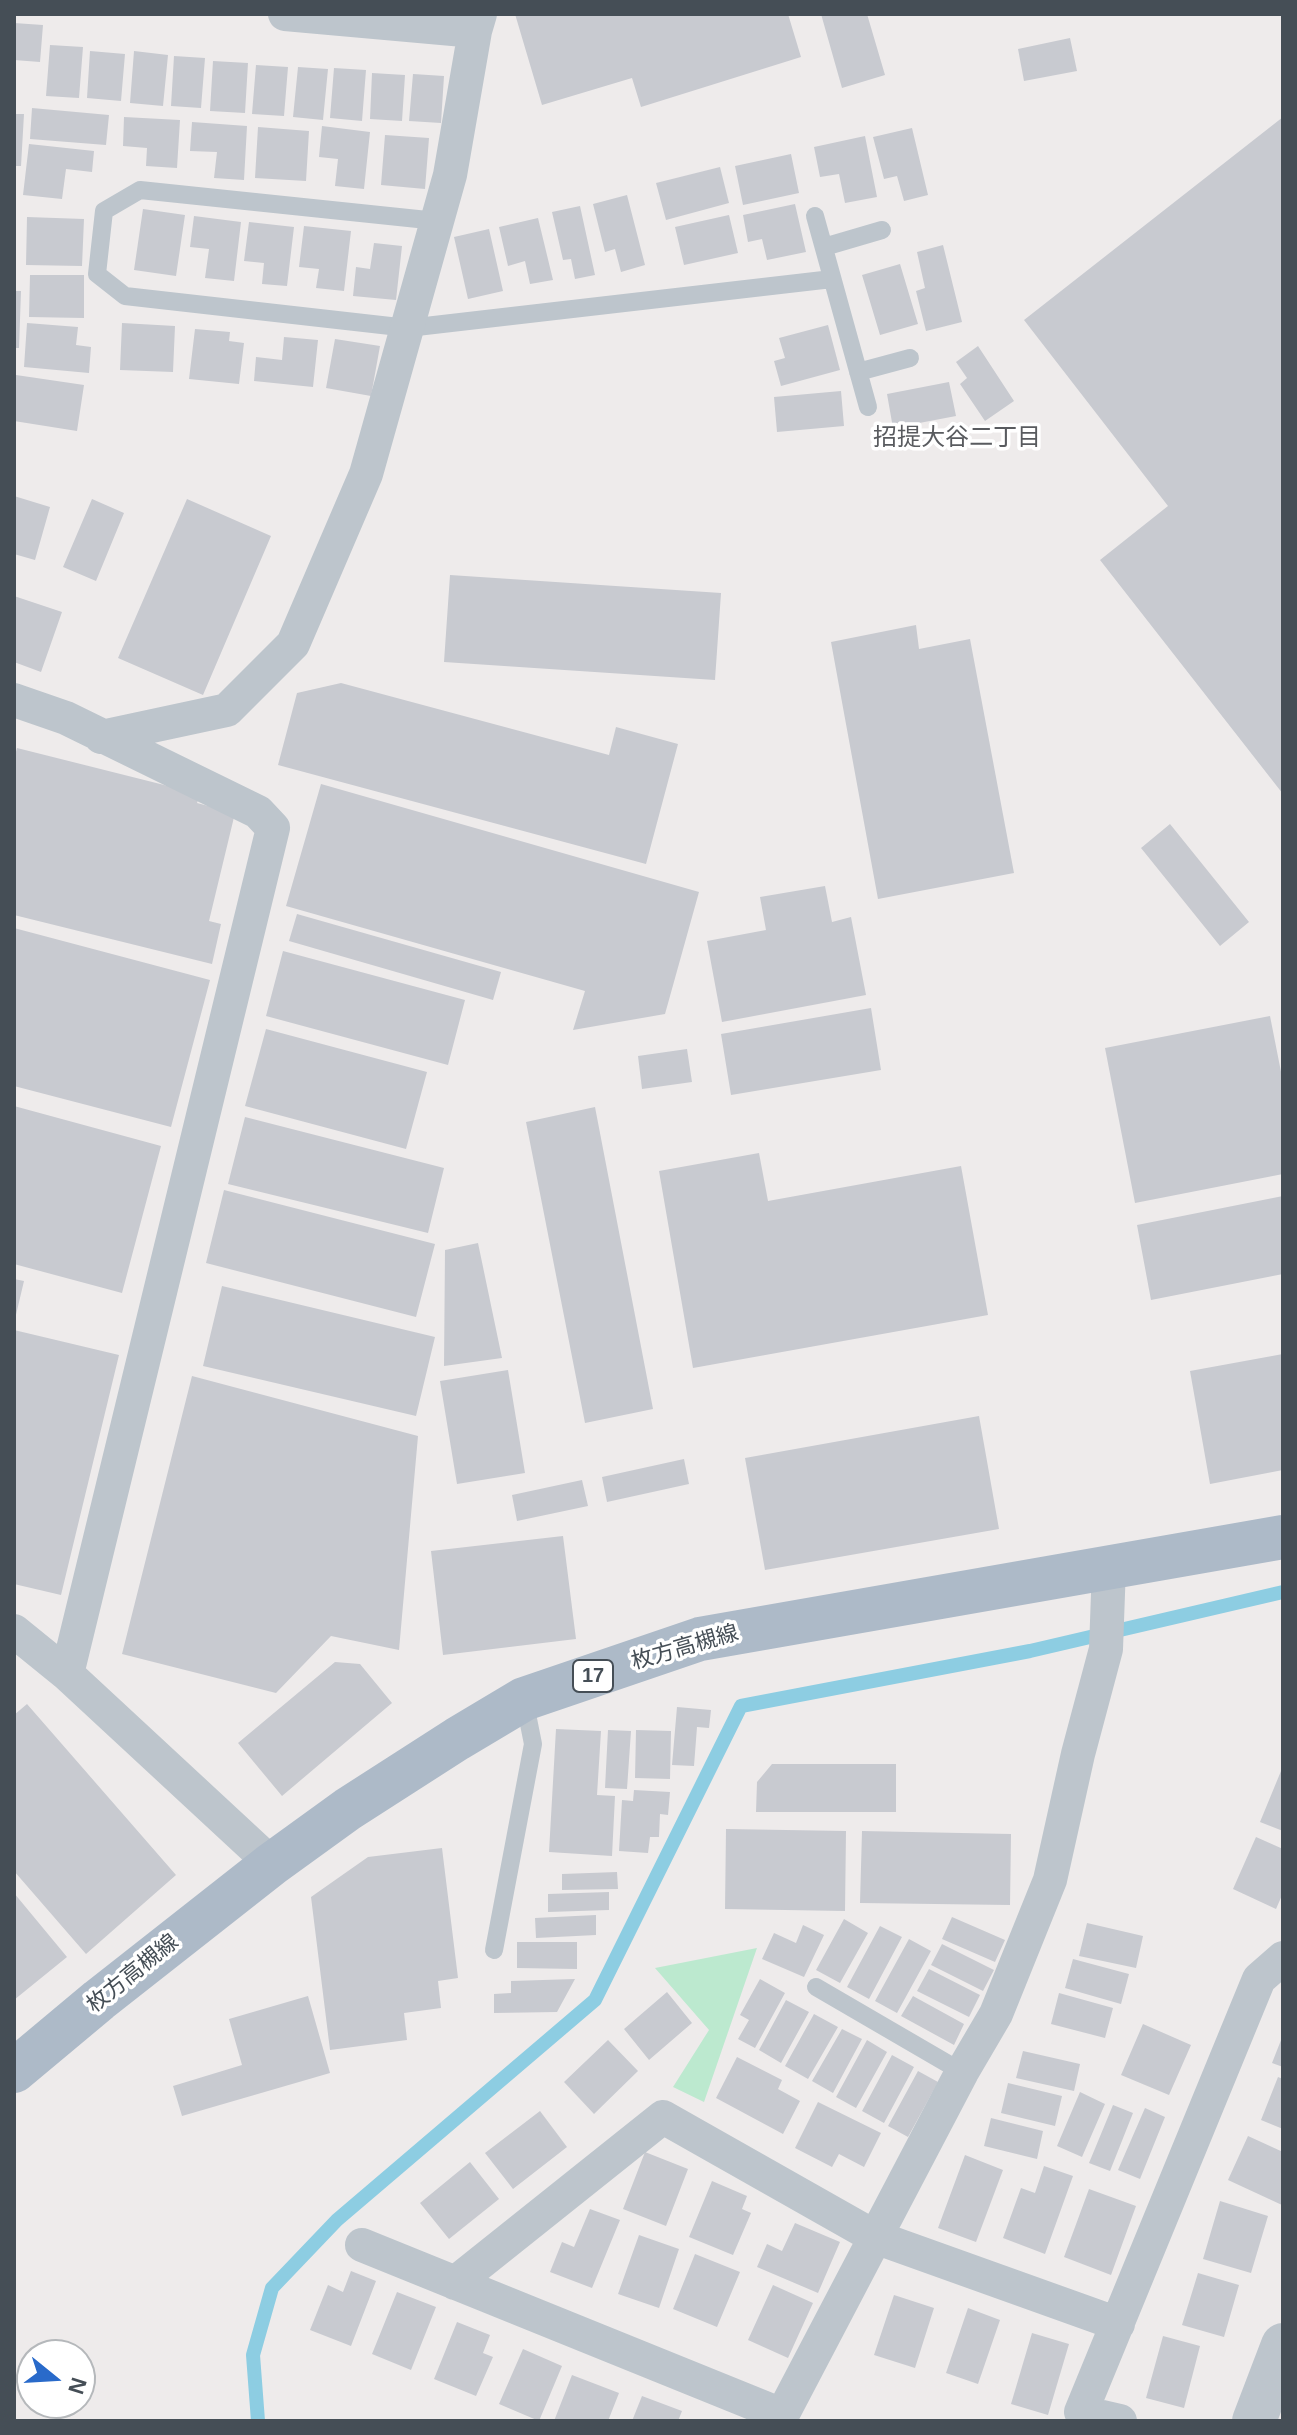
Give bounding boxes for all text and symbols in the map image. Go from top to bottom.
district label: 招提大谷二丁目 [873,424,1041,452]
street label: 枚方高槻線 [628,1620,742,1676]
road number: 17 [573,1660,613,1692]
street label: 枚方高槻線 [82,1929,184,2019]
north arrow [16,2339,96,2419]
text: N [63,2375,92,2397]

